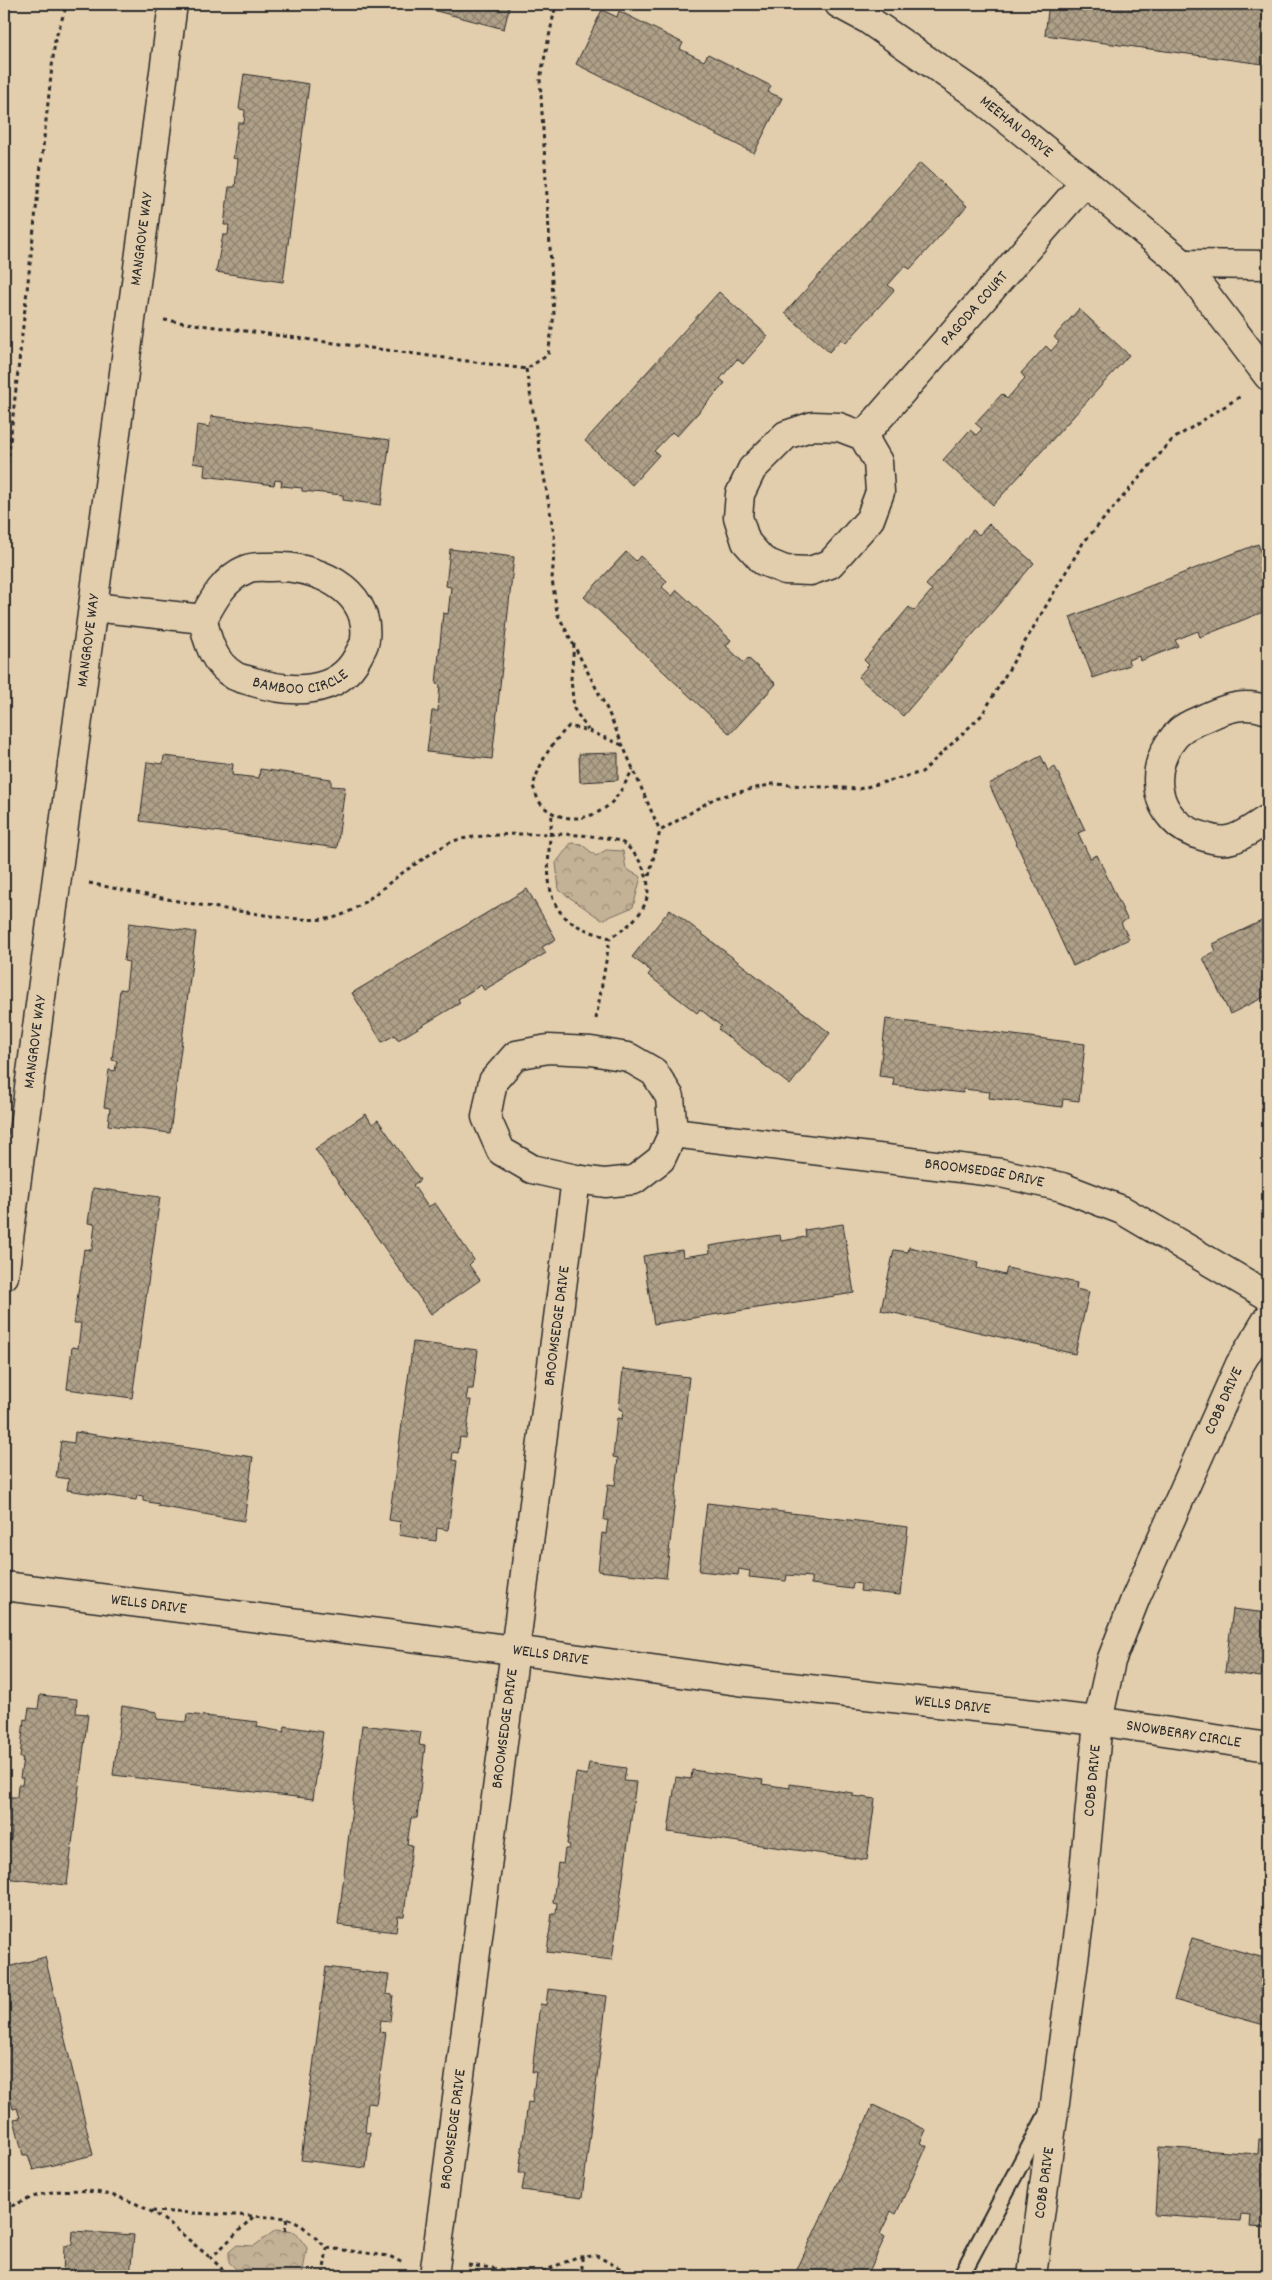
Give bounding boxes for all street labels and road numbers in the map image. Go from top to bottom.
street label: MEEHAN DRIVE [975,90,1059,164]
street label: MANGROVE WAY [124,190,159,287]
street label: PAGODA COURT [935,266,1014,351]
street label: MANGROVE WAY [71,592,106,688]
street label: BAMBOO CIRCLE [250,663,354,701]
street label: MANGROVE WAY [18,993,53,1090]
street label: BROOMSEDGE DRIVE [923,1152,1047,1194]
street label: BROOMSEDGE DRIVE [538,1264,576,1387]
street label: COBB DRIVE [1198,1363,1249,1438]
street label: WELLS DRIVE [110,1588,189,1620]
street label: WELLS DRIVE [511,1638,591,1672]
street label: BROOMSEDGE DRIVE [486,1666,524,1790]
street label: WELLS DRIVE [913,1689,992,1721]
street label: SNOWBERRY CIRCLE [1125,1714,1243,1754]
street label: COBB DRIVE [1078,1743,1107,1818]
street label: BROOMSEDGE DRIVE [434,2067,472,2191]
street label: COBB DRIVE [1028,2145,1061,2220]

